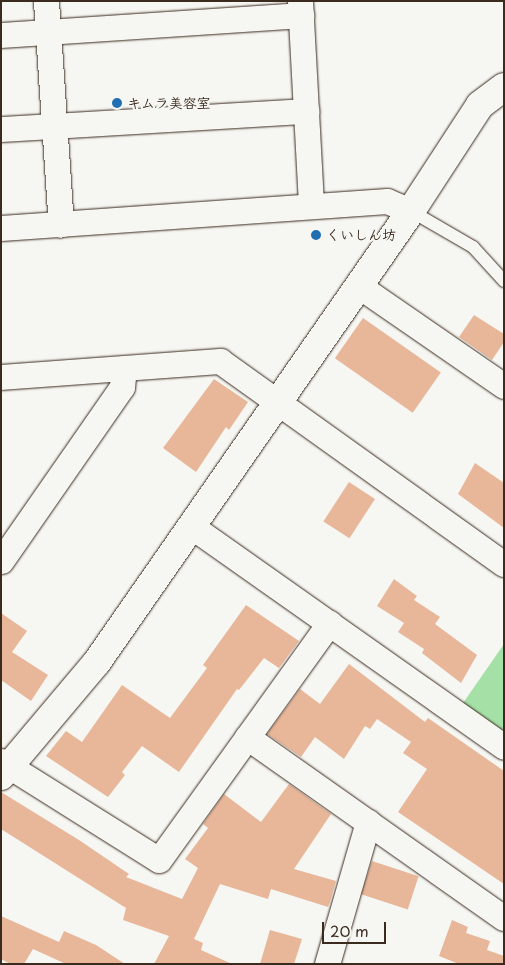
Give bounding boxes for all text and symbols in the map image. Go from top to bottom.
place label: キムラ美容室 [127,95,211,111]
marker: キムラ美容室 [111,97,123,109]
place label: くいしん坊 [326,227,396,243]
marker: くいしん坊 [310,229,322,241]
scale bar [325,912,389,944]
text: 20 m [330,919,369,942]

